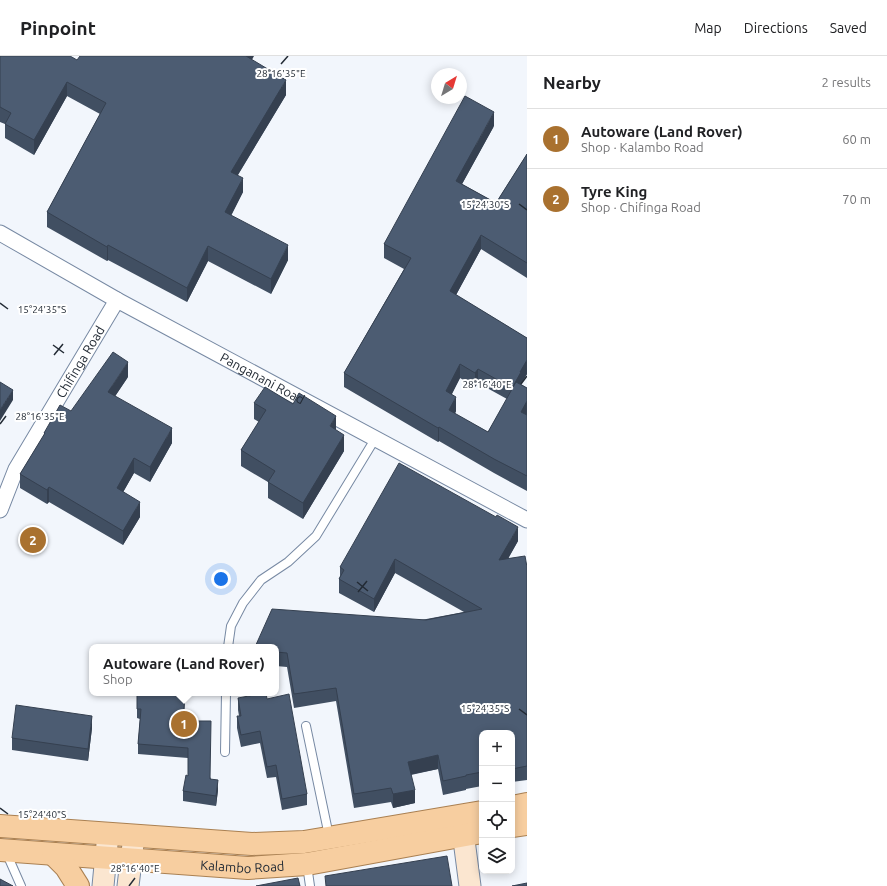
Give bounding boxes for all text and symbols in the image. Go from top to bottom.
text: Pinpoint [20,17,96,39]
text: Map [694,20,722,36]
text: Directions [744,20,808,36]
text: Saved [830,20,867,36]
text: 28°16'35"E [256,68,306,79]
north arrow [431,68,467,104]
text: Nearby [543,73,601,92]
text: 2 results [821,75,871,89]
text: Autoware (Land Rover) [581,123,743,140]
text: 1 [552,132,560,146]
text: 60 m [842,132,871,146]
text: Shop · Kalambo Road [581,140,704,154]
text: Tyre King [581,183,647,200]
text: 2 [552,192,560,206]
text: 70 m [842,192,871,206]
text: 15°24'30"S [461,199,509,210]
text: Shop · Chifinga Road [581,200,701,214]
text: 15°24'35"S [18,304,66,315]
street label: Chifinga Road [53,323,107,400]
street label: Panganani Road [218,350,307,406]
text: 28°16'40"E [462,379,512,390]
text: 28°16'35"E [15,411,65,422]
pin: 2 [20,525,46,555]
your location [211,569,231,589]
popup [89,644,279,696]
text: Autoware (Land Rover) [103,655,265,672]
text: Shop [103,672,133,686]
text: 15°24'35"S [461,703,509,714]
pin: 1 [171,709,197,739]
map controls [479,730,515,874]
button: + [479,730,515,766]
button: − [479,766,515,802]
button: locate [479,802,515,838]
text: 15°24'40"S [18,809,66,820]
button: layers [479,838,515,874]
street label: Kalambo Road [200,858,285,875]
text: 28°16'40"E [110,863,160,874]

